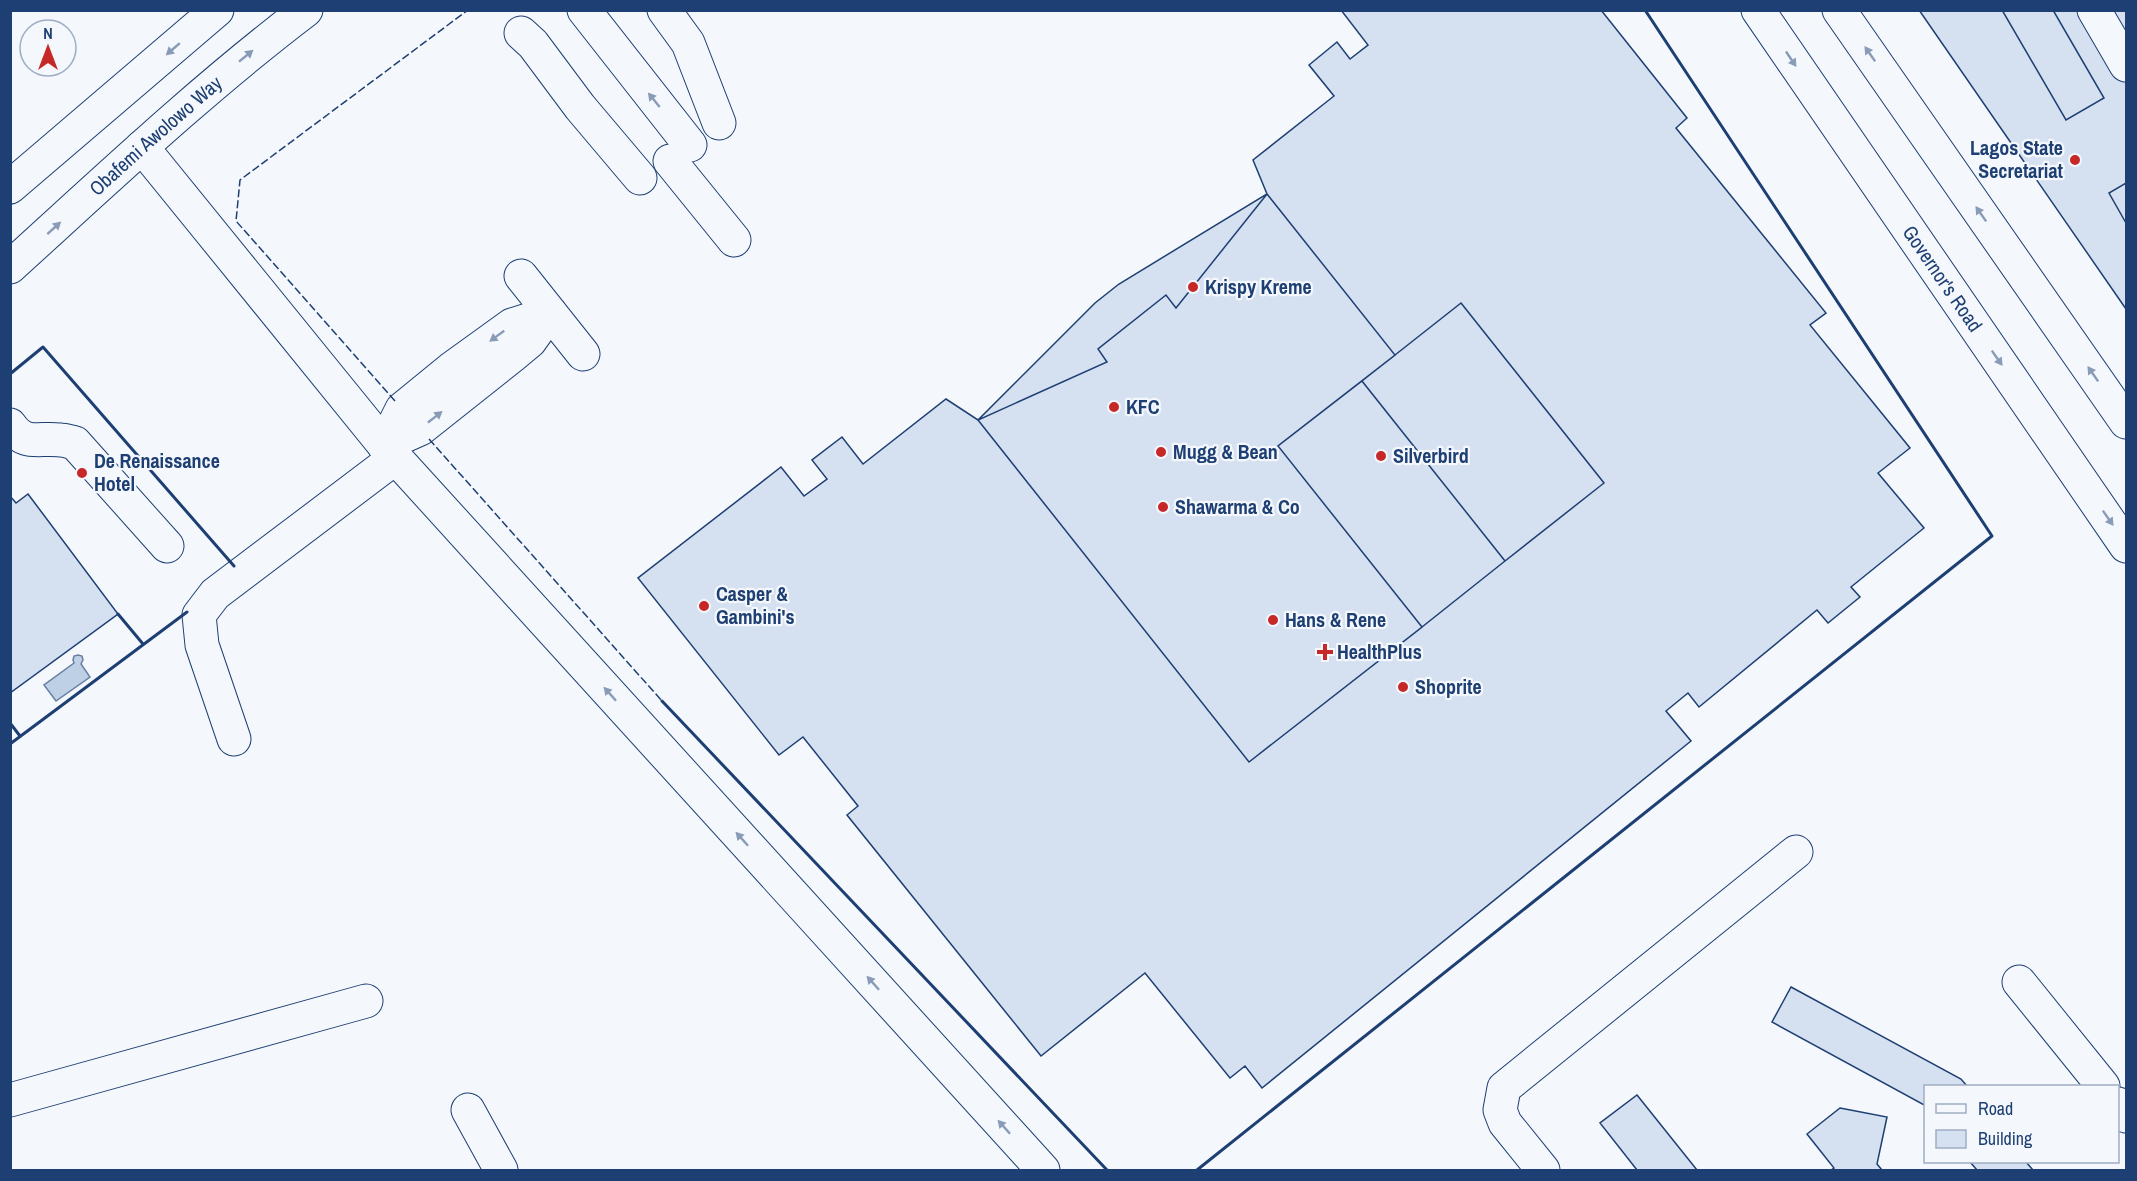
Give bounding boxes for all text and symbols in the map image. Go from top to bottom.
north arrow [18,18,78,78]
text: N [43,22,53,44]
one-way arrow [165,43,181,56]
one-way arrow [1864,47,1876,63]
one-way arrow [238,50,253,63]
one-way arrow [1785,50,1797,66]
street label: Obafemi Awolowo Way [83,69,228,201]
one-way arrow [647,92,660,108]
place label: Lagos State Secretariat [1970,134,2064,184]
marker: Lagos State Secretariat [2068,153,2082,167]
one-way arrow [1976,206,1987,222]
street label: Governor's Road [1897,220,1989,337]
one-way arrow [46,221,61,235]
place label: Krispy Kreme [1205,273,1312,300]
marker: Krispy Kreme [1186,280,1200,294]
one-way arrow [489,329,504,341]
one-way arrow [1991,350,2002,366]
one-way arrow [2088,366,2099,382]
place label: KFC [1126,393,1160,420]
marker: KFC [1107,400,1121,414]
one-way arrow [427,410,443,423]
place label: Mugg & Bean [1173,438,1278,465]
place label: Silverbird [1393,442,1469,469]
marker: Mugg & Bean [1154,445,1168,459]
place label: De Renaissance Hotel [94,447,220,497]
marker: Silverbird [1374,449,1388,463]
marker: De Renaissance Hotel [75,466,89,480]
place label: Shawarma & Co [1175,493,1300,520]
marker: Shawarma & Co [1156,500,1170,514]
one-way arrow [2102,510,2113,527]
place label: Casper & Gambini's [716,580,795,630]
marker: Casper & Gambini's [697,599,711,613]
place label: Hans & Rene [1285,606,1386,633]
marker: Hans & Rene [1266,613,1280,627]
place label: HealthPlus [1337,638,1422,665]
marker: HealthPlus [1318,645,1332,659]
place label: Shoprite [1415,673,1482,700]
marker: Shoprite [1396,680,1410,694]
one-way arrow [603,687,617,702]
one-way arrow [735,831,749,846]
one-way arrow [867,976,880,991]
legend [1924,1085,2119,1163]
text: Road [1978,1096,2013,1121]
one-way arrow [998,1120,1011,1135]
text: Building [1978,1126,2033,1151]

